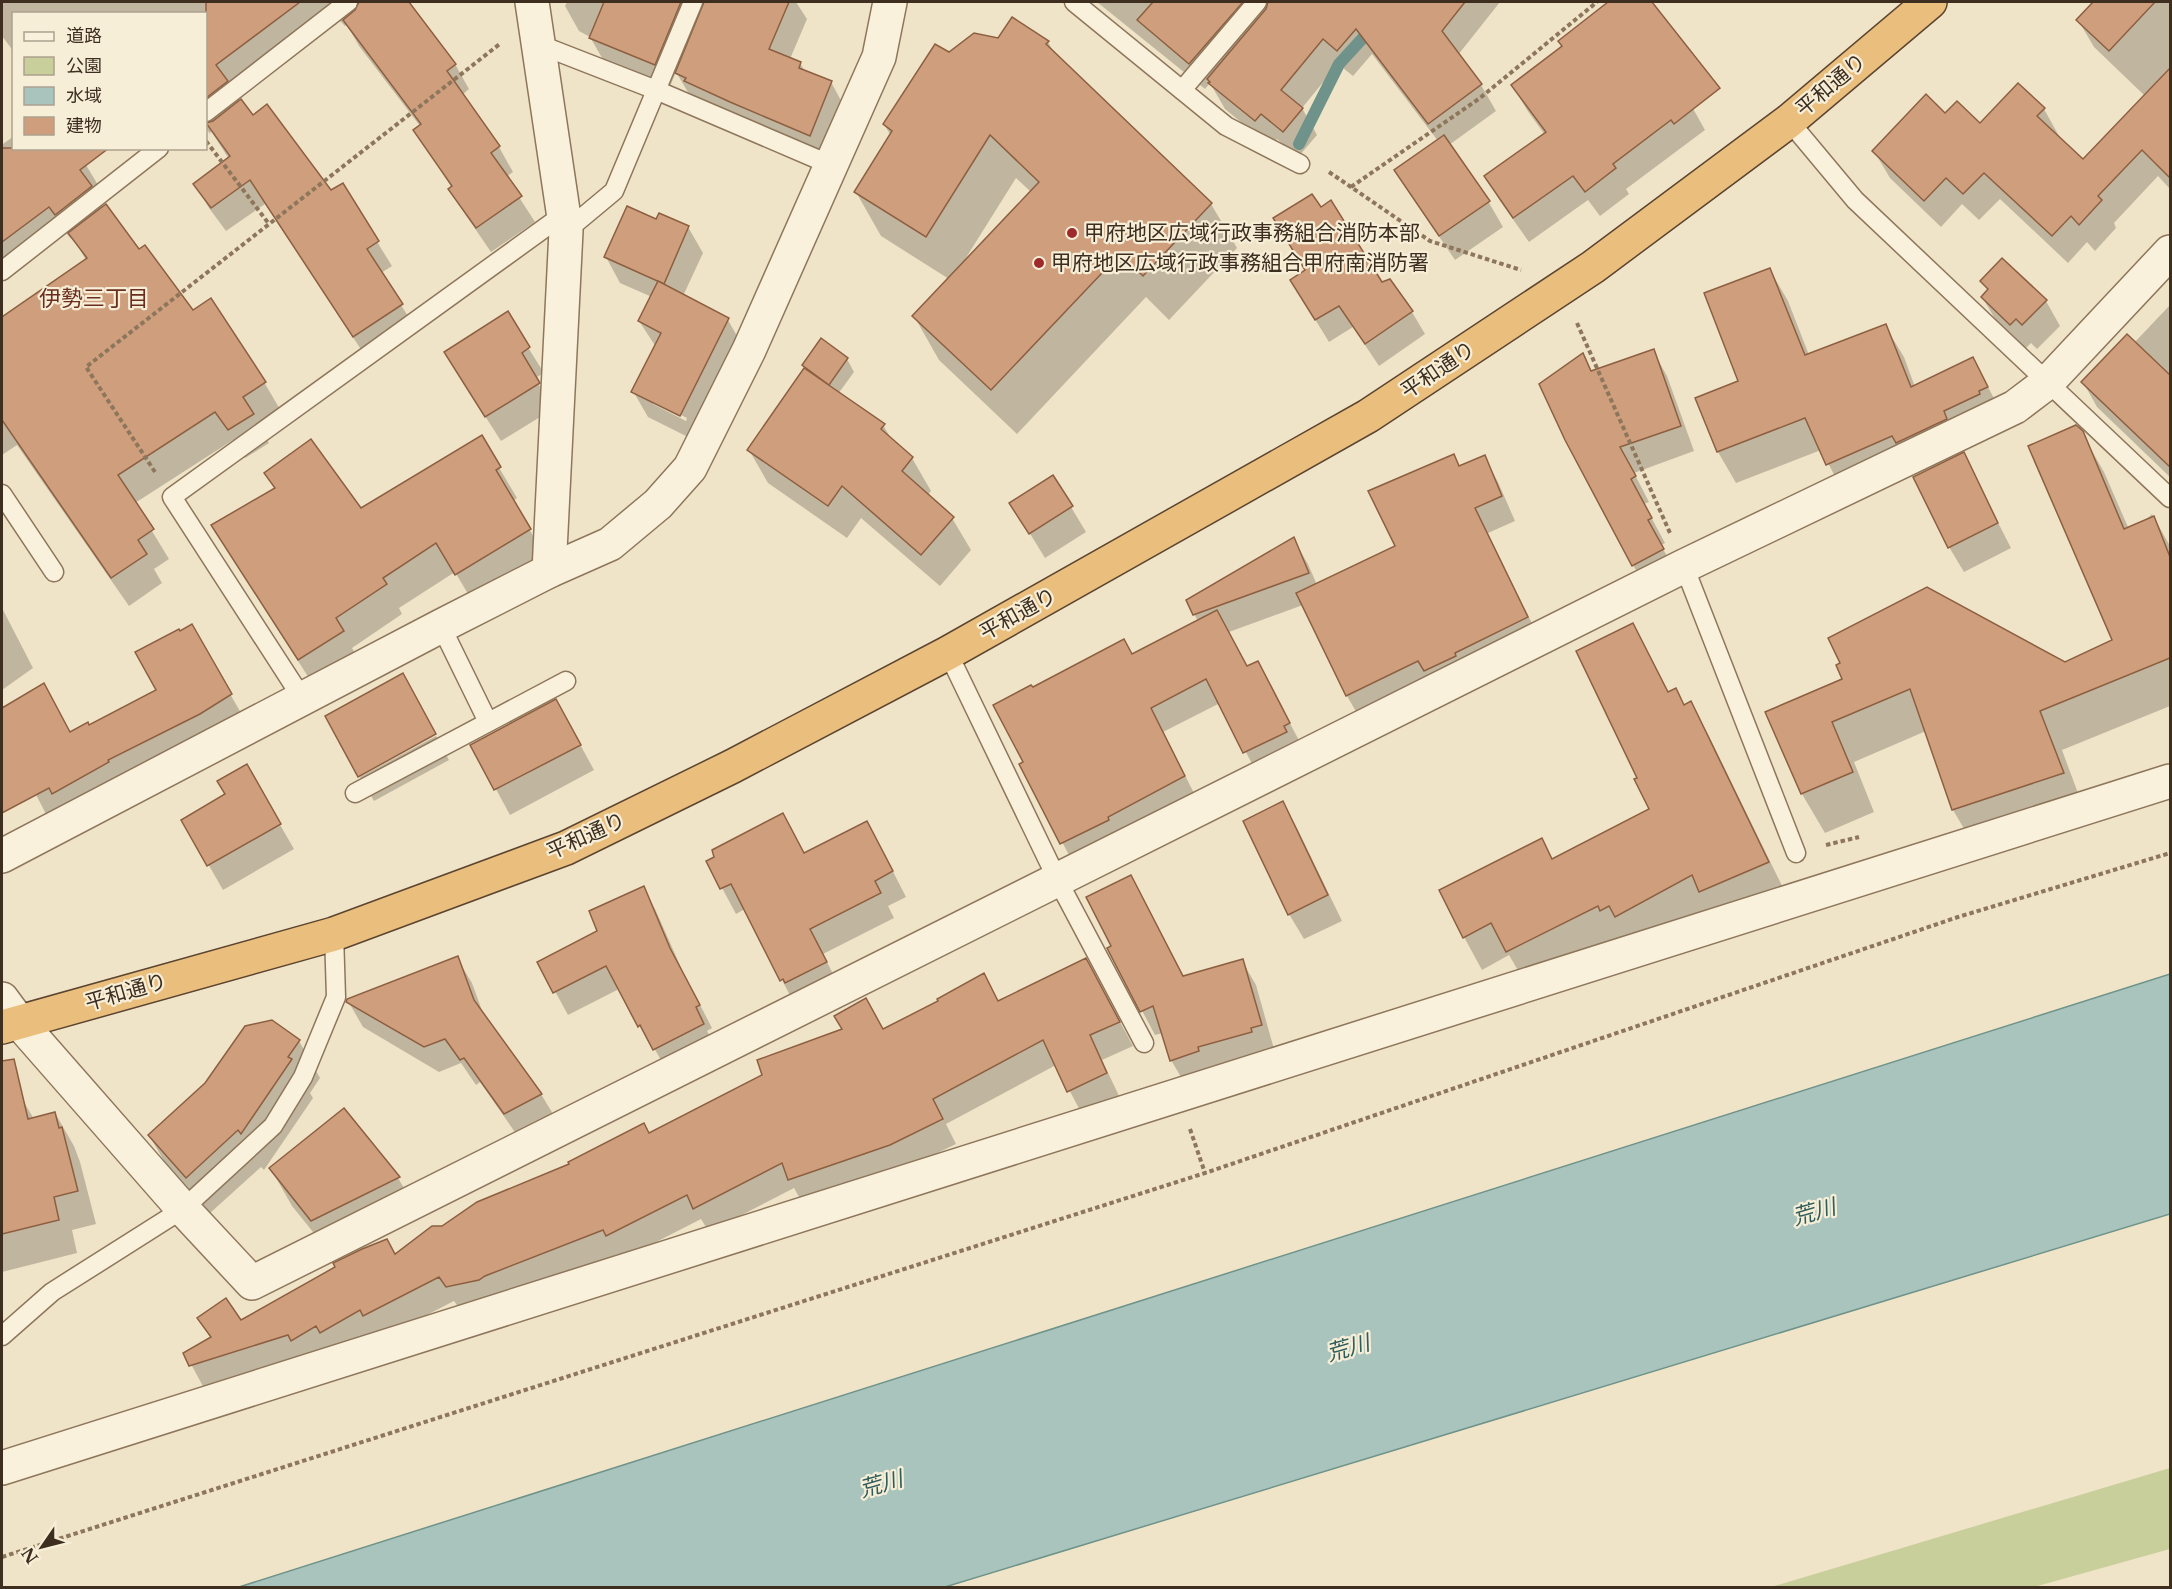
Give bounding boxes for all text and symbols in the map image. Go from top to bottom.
legend [12,12,207,150]
text: 道路 [66,25,102,47]
street label: 平和通り [1790,48,1872,122]
text: 公園 [66,55,102,77]
text: 水域 [66,85,102,107]
text: 建物 [66,115,102,137]
place label: 甲府地区広域行政事務組合消防本部 [1084,220,1420,246]
marker: 甲府地区広域行政事務組合消防本部 [1065,226,1079,240]
place label: 甲府地区広域行政事務組合甲府南消防署 [1051,250,1429,276]
marker: 甲府地区広域行政事務組合甲府南消防署 [1032,256,1046,270]
district label: 伊勢三丁目 [39,285,149,312]
street label: 平和通り [1396,336,1480,404]
street label: 平和通り [975,582,1061,646]
street label: 平和通り [542,807,630,865]
street label: 平和通り [82,968,170,1016]
water label: 荒川 [1789,1192,1841,1231]
water label: 荒川 [1323,1328,1375,1367]
water label: 荒川 [856,1464,908,1503]
north arrow [12,1517,72,1577]
text: N [17,1544,42,1568]

